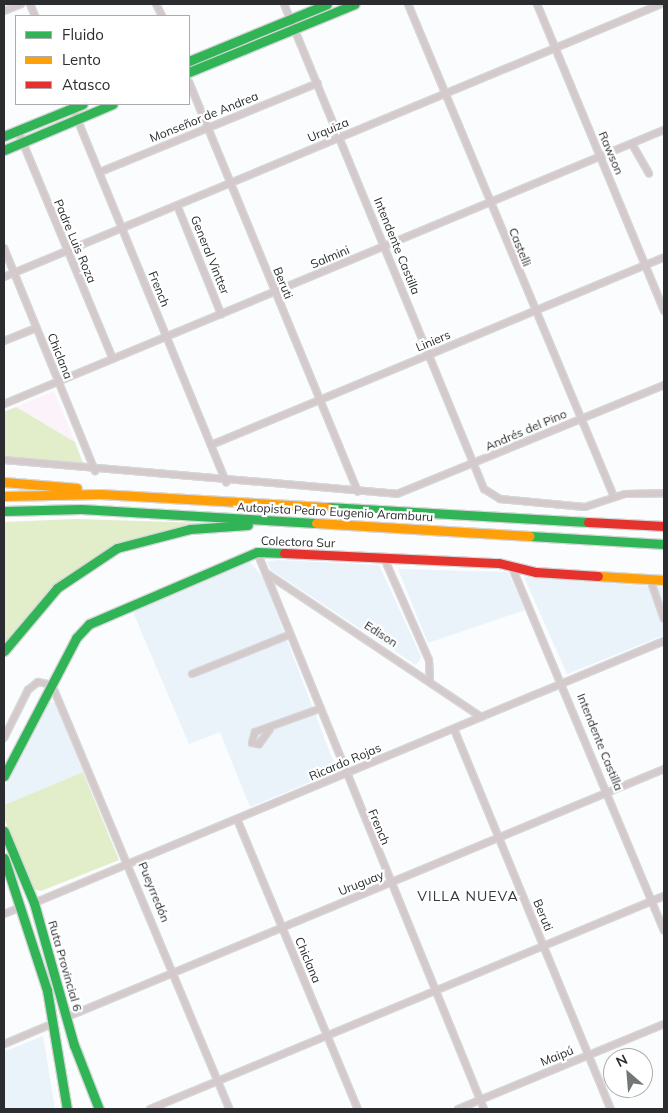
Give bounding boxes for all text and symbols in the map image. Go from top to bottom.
legend [15,15,190,105]
text: Fluido [62,25,104,44]
text: Lento [62,50,101,69]
text: Atasco [62,75,110,94]
street label: Monseñor de Andrea [148,89,260,145]
street label: Urquiza [305,115,351,145]
street label: Rawson [595,129,627,177]
street label: Intendente Castilla [371,195,423,297]
street label: Padre Luis Roza [51,197,99,285]
street label: General Vintter [188,214,232,296]
street label: Castelli [506,226,534,268]
street label: Salmini [308,242,352,272]
street label: Beruti [270,265,296,301]
street label: French [145,269,173,309]
street label: Liniers [414,327,452,355]
street label: Chiclana [44,331,76,381]
street label: Andrés del Pino [483,406,569,454]
street label: Autopista Pedro Eugenio Aramburu [236,500,434,524]
street label: Colectora Sur [261,534,335,550]
street label: Edison [362,618,400,650]
street label: Intendente Castilla [574,691,626,793]
street label: Ricardo Rojas [307,740,383,784]
street label: French [365,807,393,847]
street label: Pueyrredón [135,860,173,924]
street label: Uruguay [336,867,386,899]
district label: VILLA NUEVA [416,888,520,904]
street label: Beruti [530,897,556,933]
street label: Ruta Provincial 6 [45,919,85,1013]
street label: Chiclana [292,935,324,985]
street label: Maipú [538,1043,576,1069]
north arrow [603,1048,653,1098]
text: N [613,1050,630,1071]

